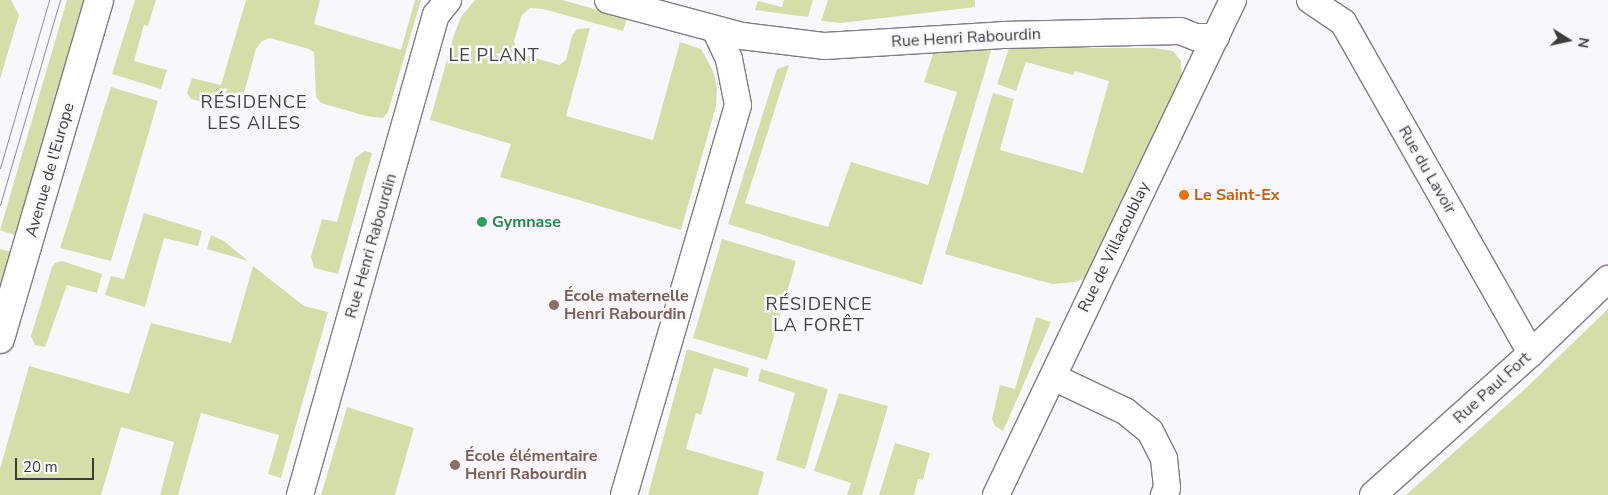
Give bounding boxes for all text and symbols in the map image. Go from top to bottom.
north arrow [1543,15,1593,65]
street label: Rue Henri Rabourdin [891,24,1041,52]
text: N [1573,36,1594,49]
district label: LE PLANT [448,44,540,66]
district label: RÉSIDENCE LES AILES [199,92,309,134]
street label: Avenue de l'Europe [22,101,78,239]
street label: Rue du Lavoir [1394,123,1460,217]
street label: Rue Henri Rabourdin [341,171,401,321]
street label: Rue de Villacoublay [1074,179,1154,315]
place label: Le Saint-Ex [1194,185,1279,205]
marker: Le Saint-Ex [1178,189,1190,201]
place label: Gymnase [492,212,561,232]
marker: Gymnase [476,216,488,228]
place label: École maternelle Henri Rabourdin [564,286,689,324]
district label: RÉSIDENCE LA FORÊT [764,294,874,336]
marker: École maternelle Henri Rabourdin [548,299,560,311]
street label: Rue Paul Fort [1449,348,1535,428]
place label: École élémentaire Henri Rabourdin [465,446,597,484]
scale bar [18,448,96,480]
text: 20 m [23,457,58,477]
marker: École élémentaire Henri Rabourdin [449,459,461,471]

